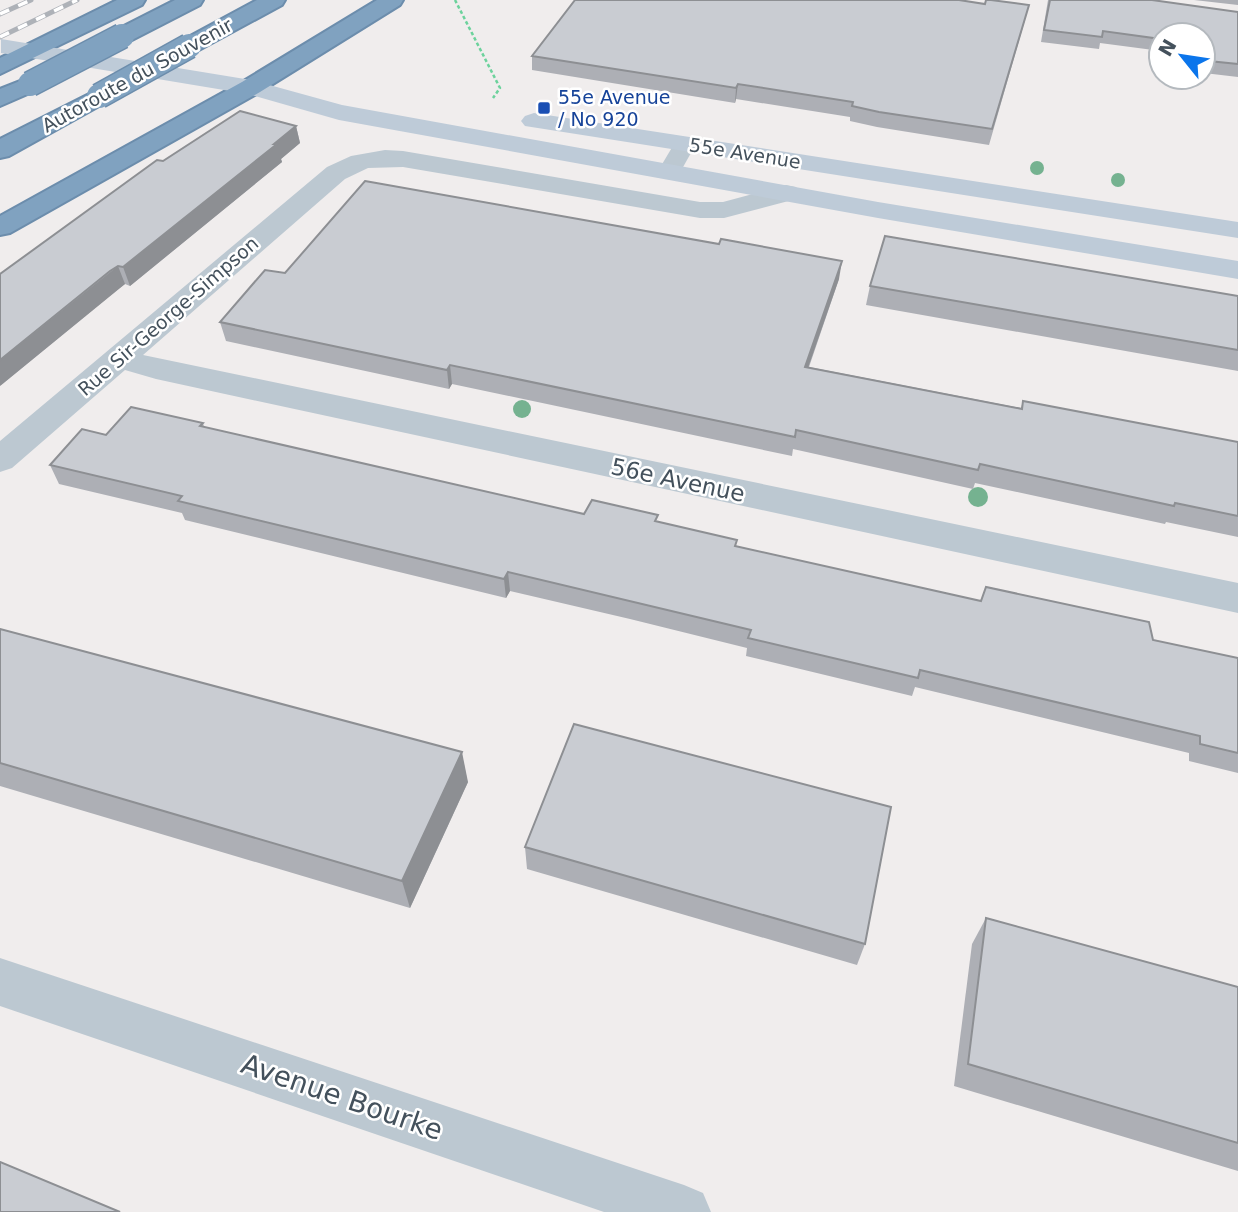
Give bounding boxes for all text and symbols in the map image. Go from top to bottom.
street label: Autoroute du Souvenir [38,13,236,137]
north arrow [1147,21,1217,91]
text: N [1154,35,1181,60]
place label: 55e Avenue / No 920 [558,86,671,130]
marker: 55e Avenue / No 920 [536,100,552,116]
street label: 55e Avenue [688,133,802,173]
street label: Rue Sir-George-Simpson [74,232,262,400]
street label: 56e Avenue [609,453,747,507]
street label: Avenue Bourke [237,1047,447,1147]

